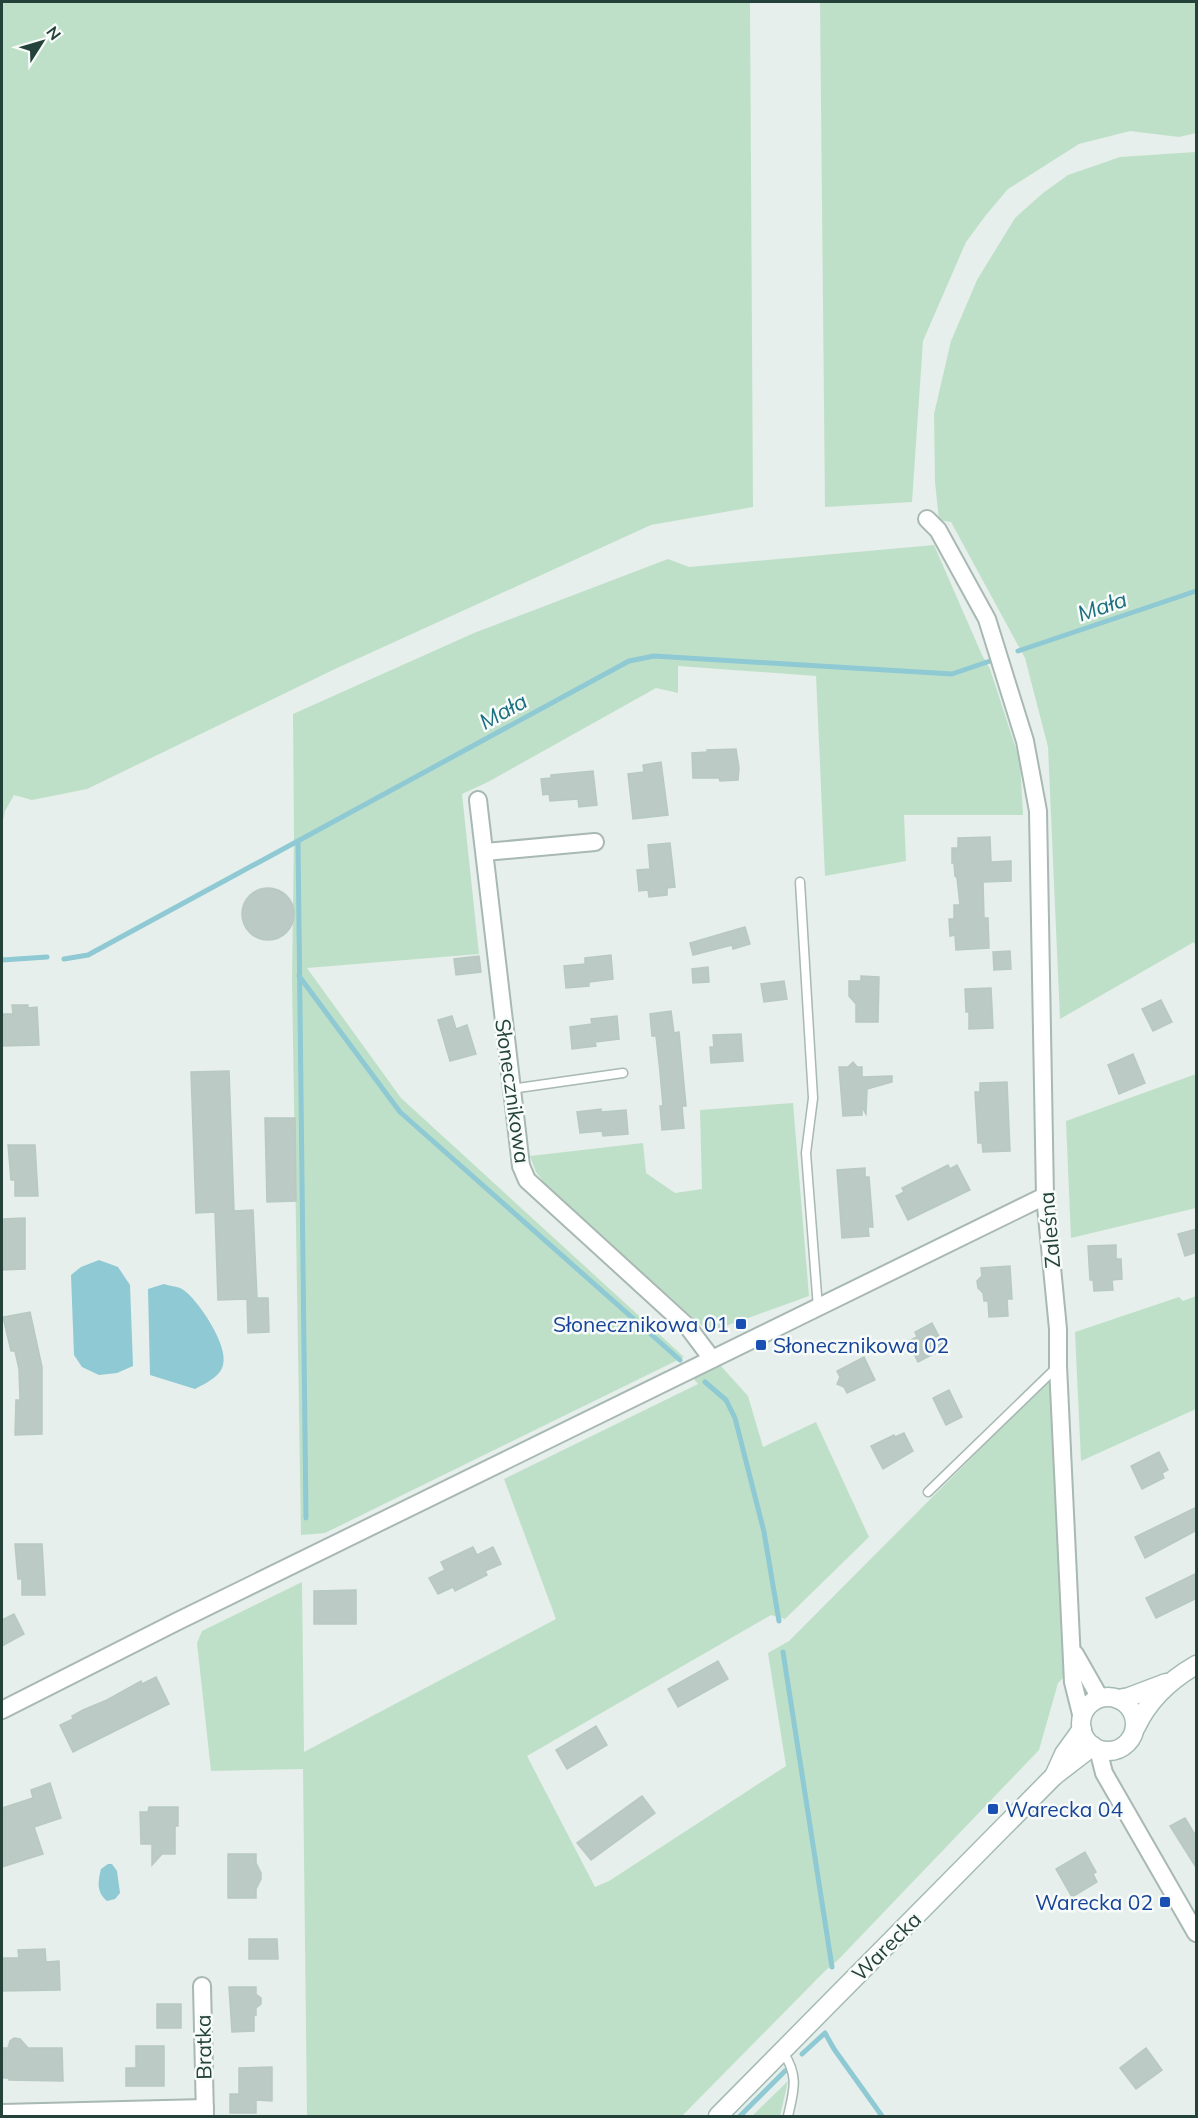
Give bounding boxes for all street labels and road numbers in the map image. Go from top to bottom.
street label: Słonecznikowa [490,1017,536,1165]
street label: Zaleśna [1033,1191,1065,1269]
street label: Warecka [846,1906,926,1986]
street label: Bratka [189,2014,217,2080]

